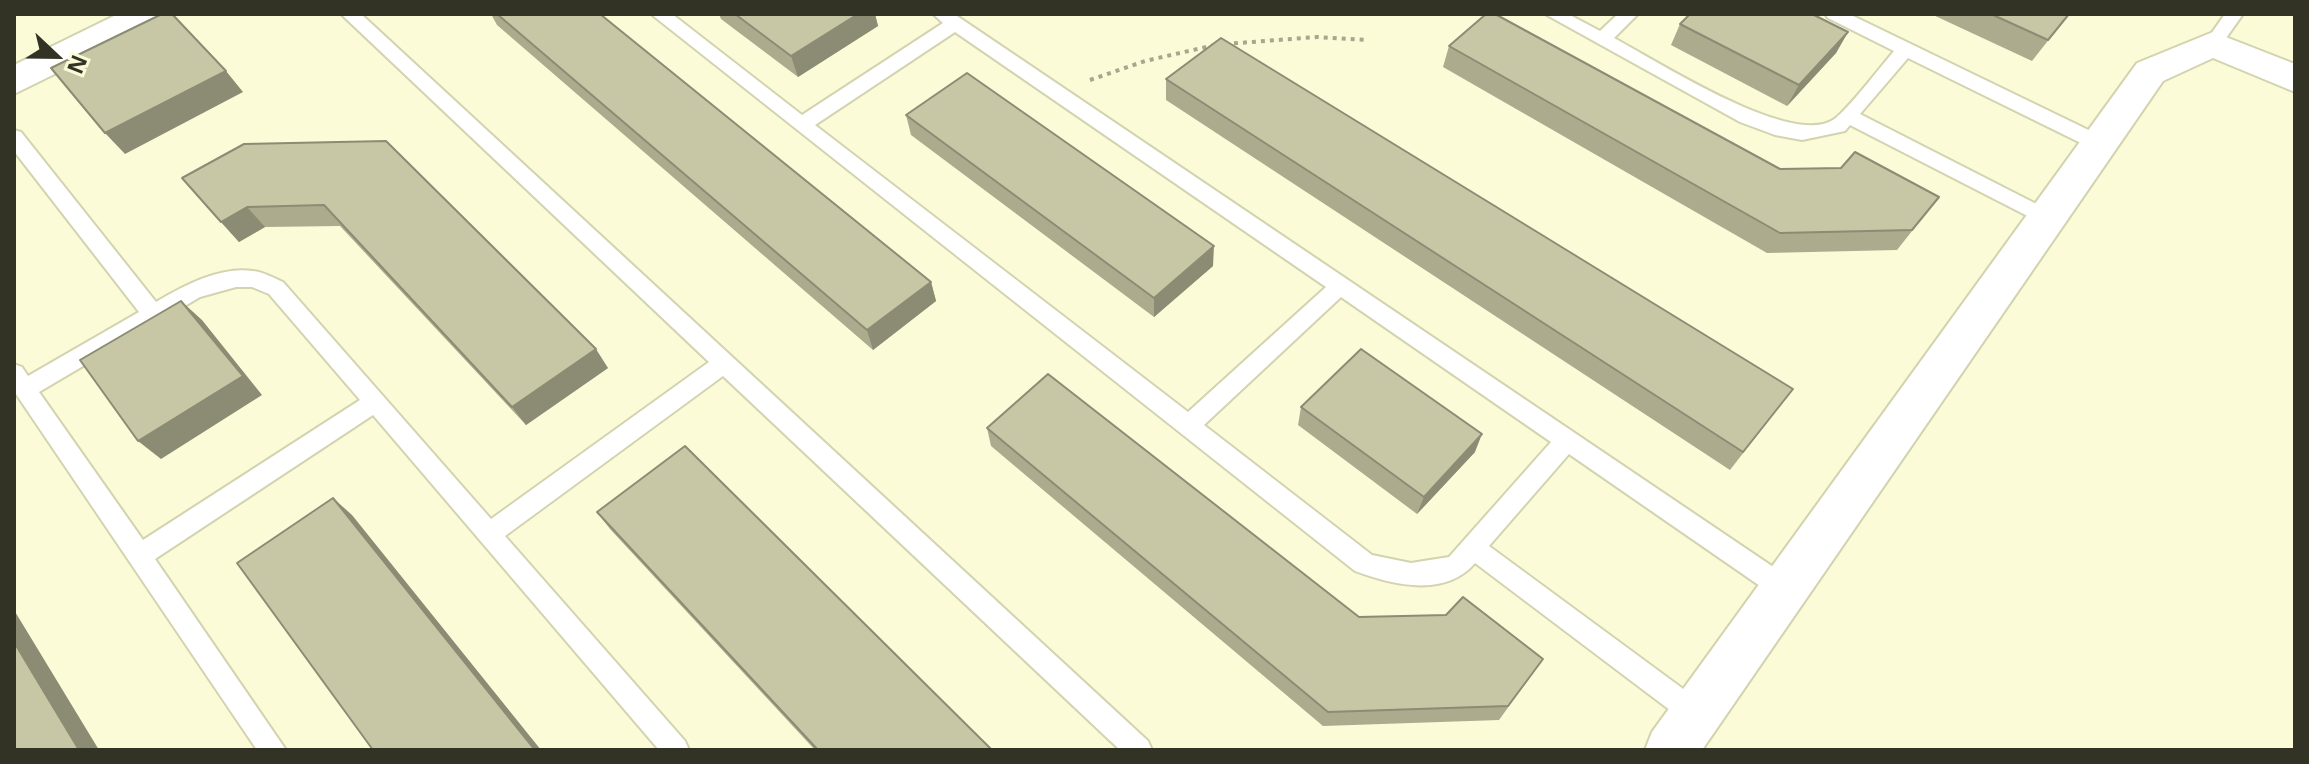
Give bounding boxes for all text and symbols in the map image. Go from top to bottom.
north arrow [16,16,96,96]
text: N [61,51,96,79]

